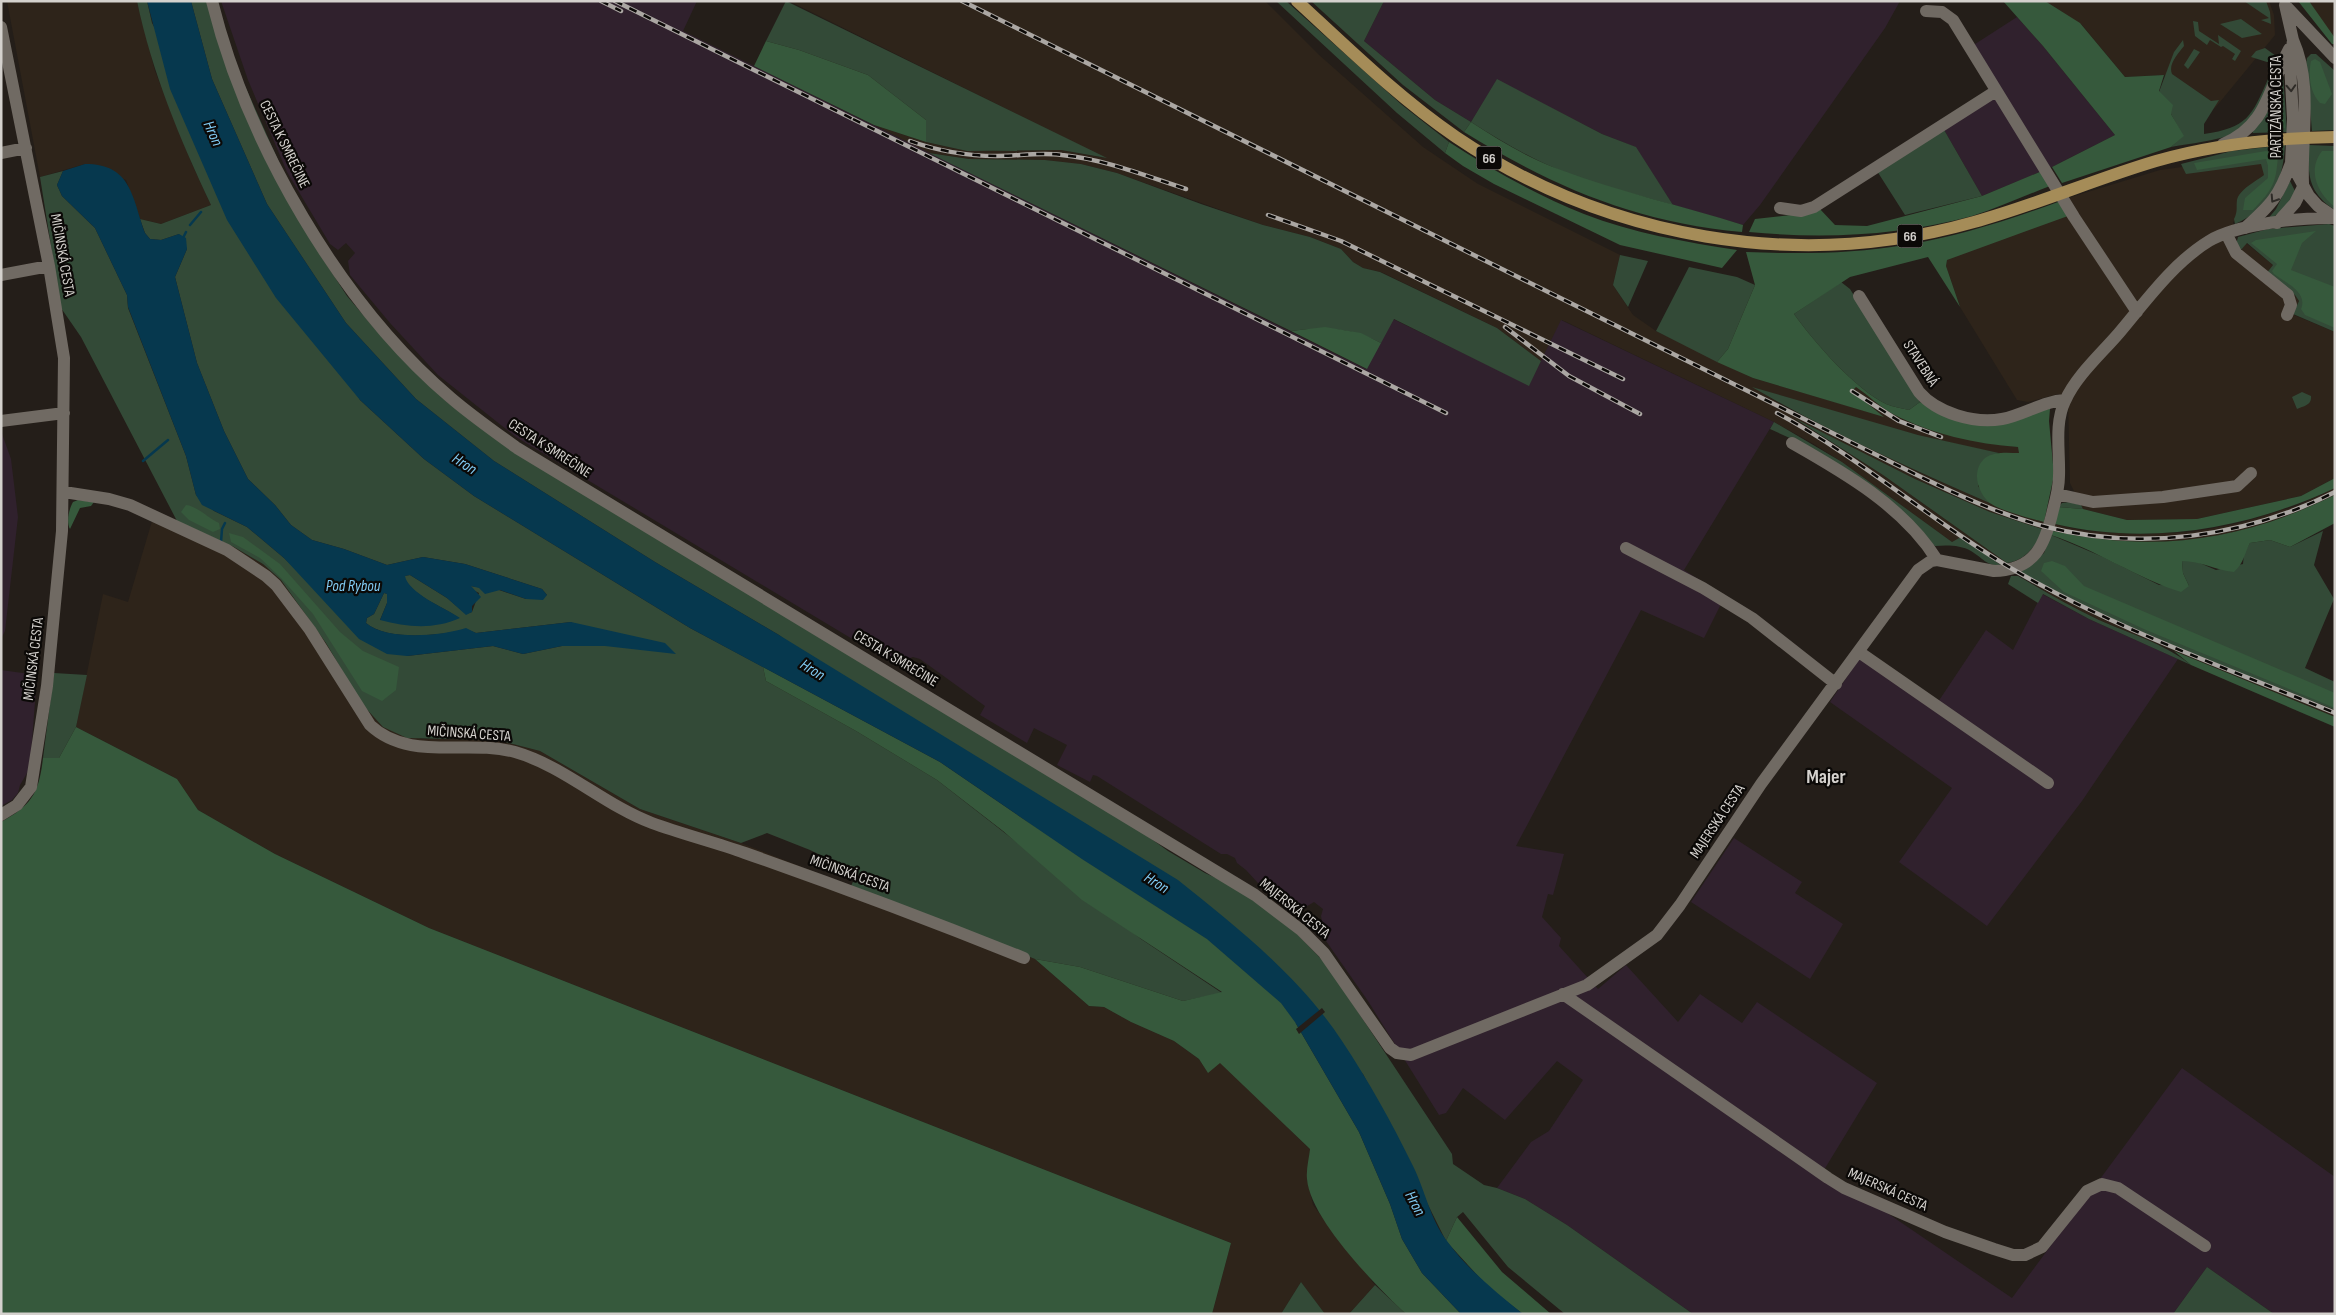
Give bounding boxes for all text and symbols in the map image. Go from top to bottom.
street label: PARTIZÁNSKA CESTA [2267,55,2286,158]
one-way arrow [2286,85,2297,93]
street label: CESTA K SMREČINE [255,97,314,191]
water label: Hron [199,118,227,149]
road number: 66 [1476,146,1502,170]
one-way arrow [2271,194,2280,203]
street label: MIČINSKÁ CESTA [46,212,79,298]
road number: 66 [1898,225,1922,248]
street label: STAVEBNÁ [1899,337,1943,391]
street label: CESTA K SMREČINE [504,414,595,482]
water label: Hron [448,449,480,479]
water label: Pod Rybou [326,577,381,596]
street label: MIČINSKÁ CESTA [19,616,48,702]
street label: CESTA K SMREČINE [850,626,942,691]
water label: Hron [796,655,828,685]
street label: MIČINSKÁ CESTA [427,721,512,746]
district label: Majer [1806,765,1846,789]
street label: MAJERSKÁ CESTA [1686,780,1749,862]
street label: MIČINSKÁ CESTA [807,850,893,897]
water label: Hron [1140,868,1172,898]
street label: MAJERSKÁ CESTA [1256,874,1334,943]
street label: MAJERSKÁ CESTA [1845,1163,1931,1216]
water label: Hron [1400,1188,1429,1220]

